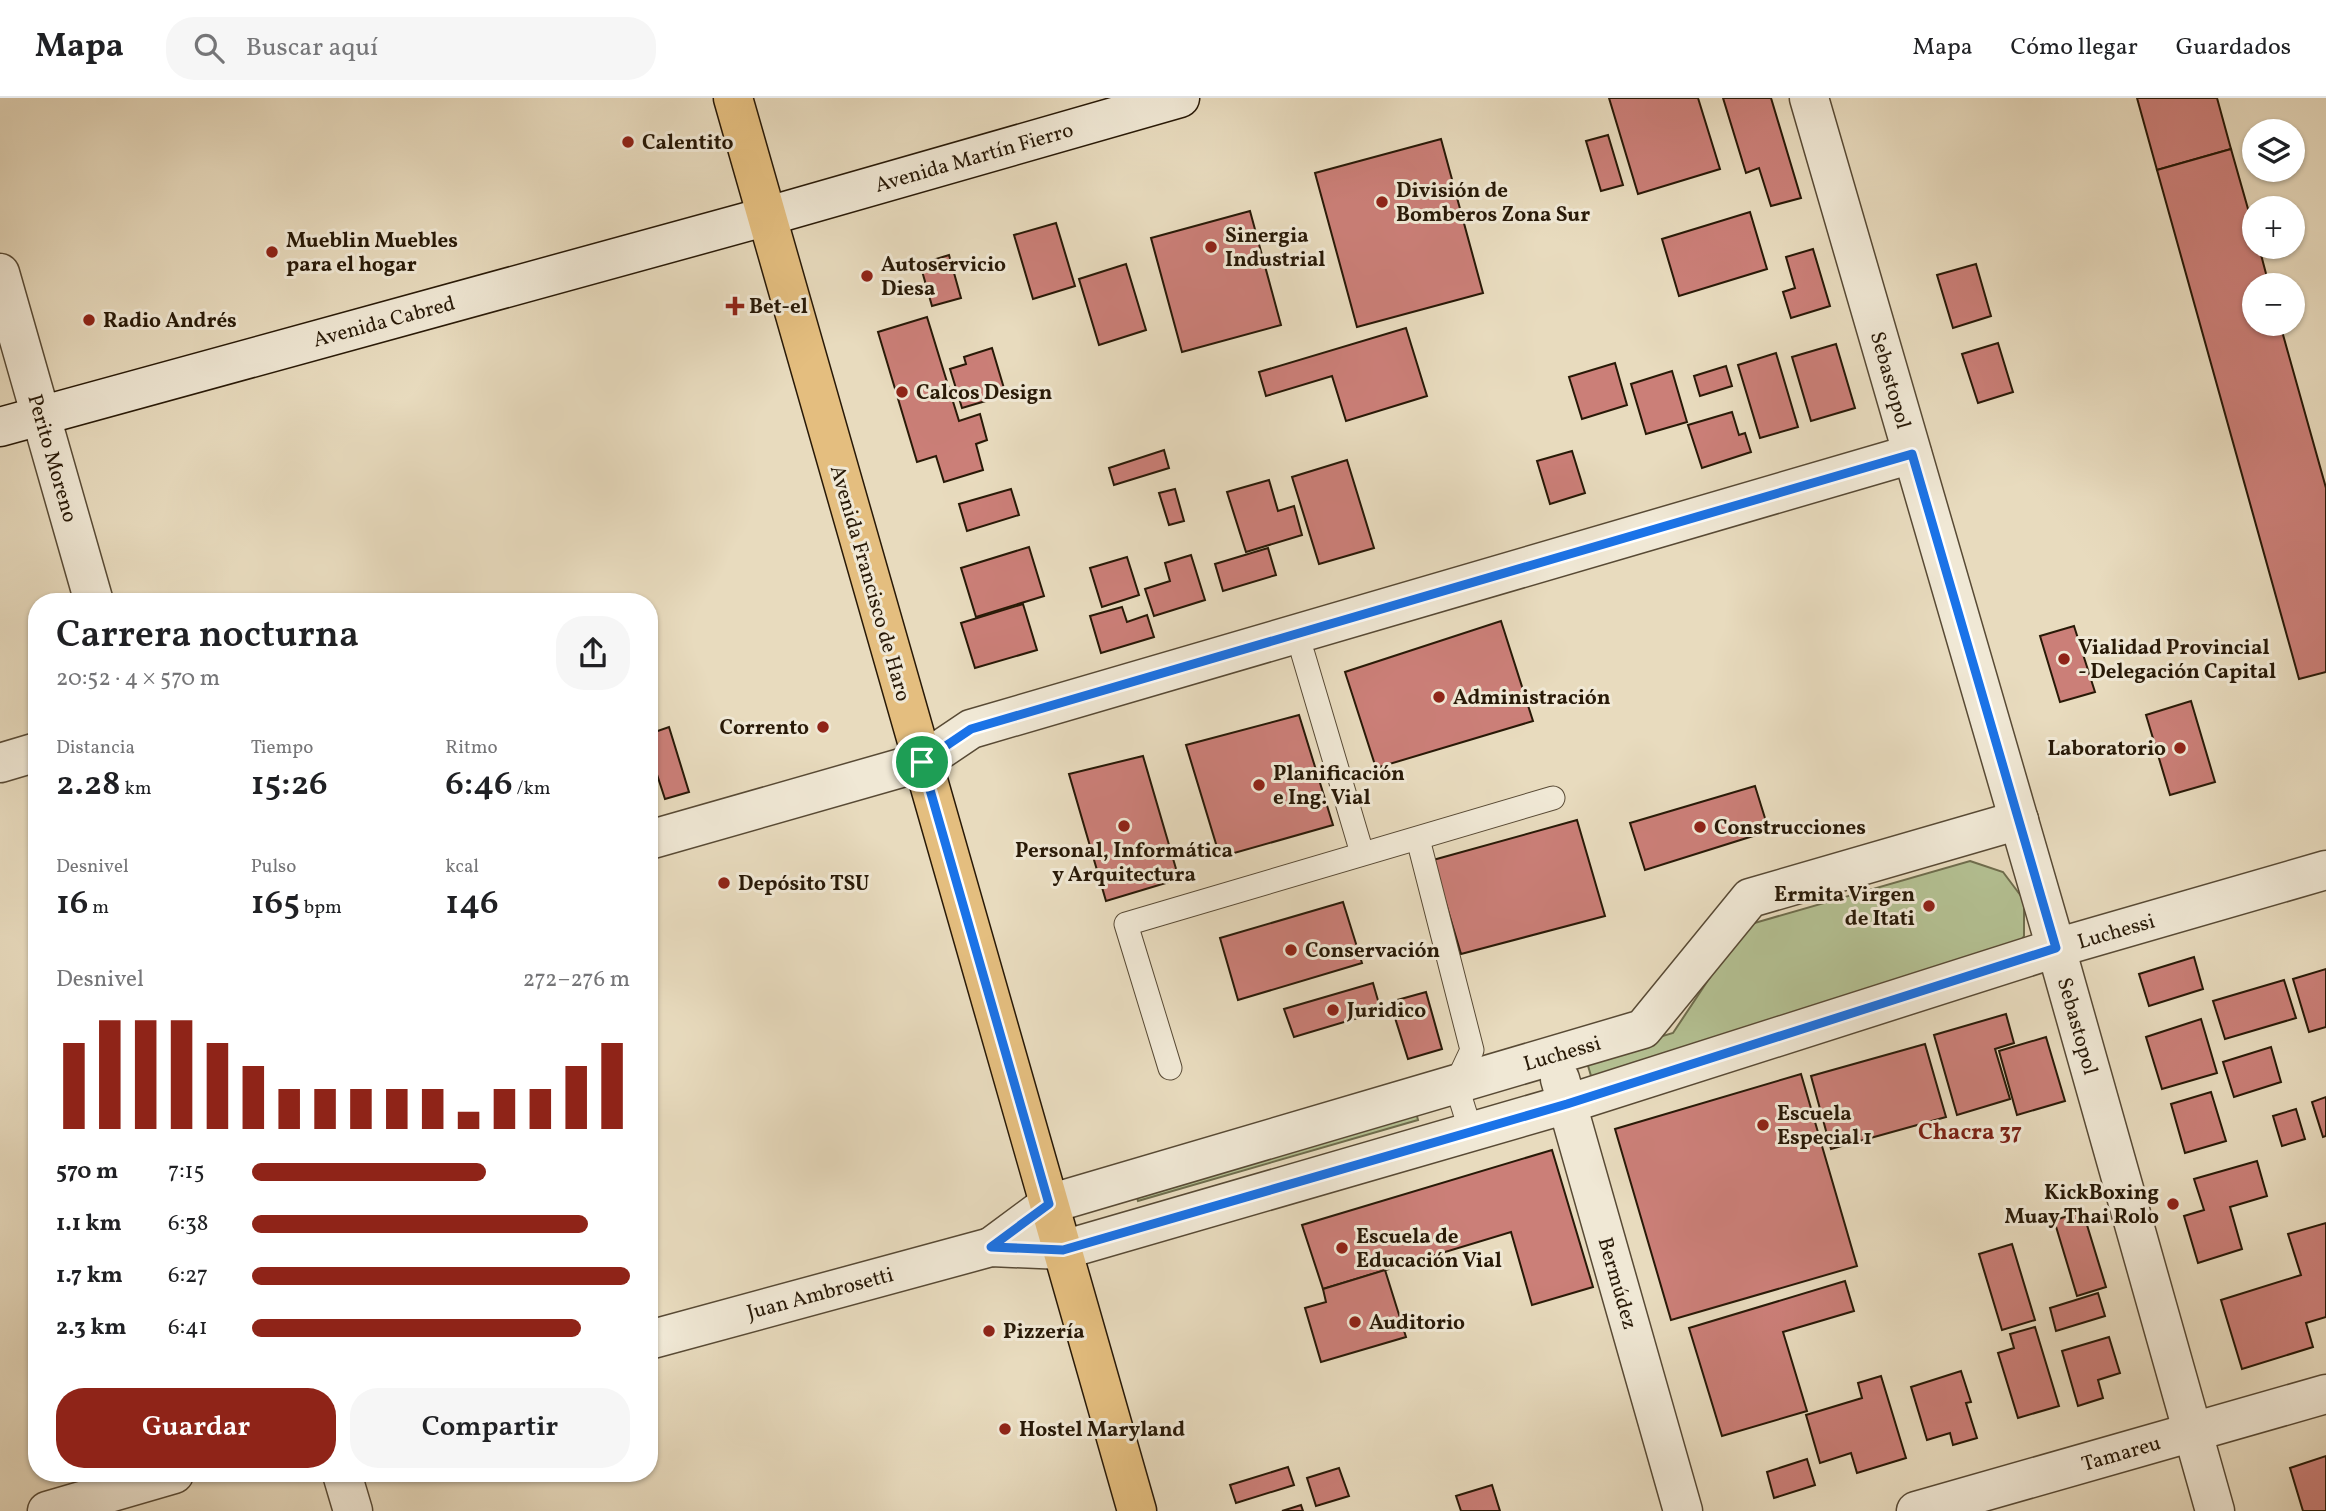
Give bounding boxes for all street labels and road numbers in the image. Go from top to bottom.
street label: Avenida Martín Fierro [872,116,1077,201]
street label: Avenida Cabred [310,290,459,355]
street label: Sebastopol [1862,328,1917,433]
street label: Perito Moreno [19,391,84,526]
street label: Avenida Francisco de Haro [822,462,917,705]
street label: Luchessi [2074,908,2158,957]
street label: Sebastopol [2049,974,2104,1079]
street label: Luchessi [1520,1030,1604,1079]
street label: Bermúdez [1590,1234,1644,1333]
street label: Juan Ambrosetti [744,1261,897,1328]
street label: Tamareu [2078,1429,2164,1480]

